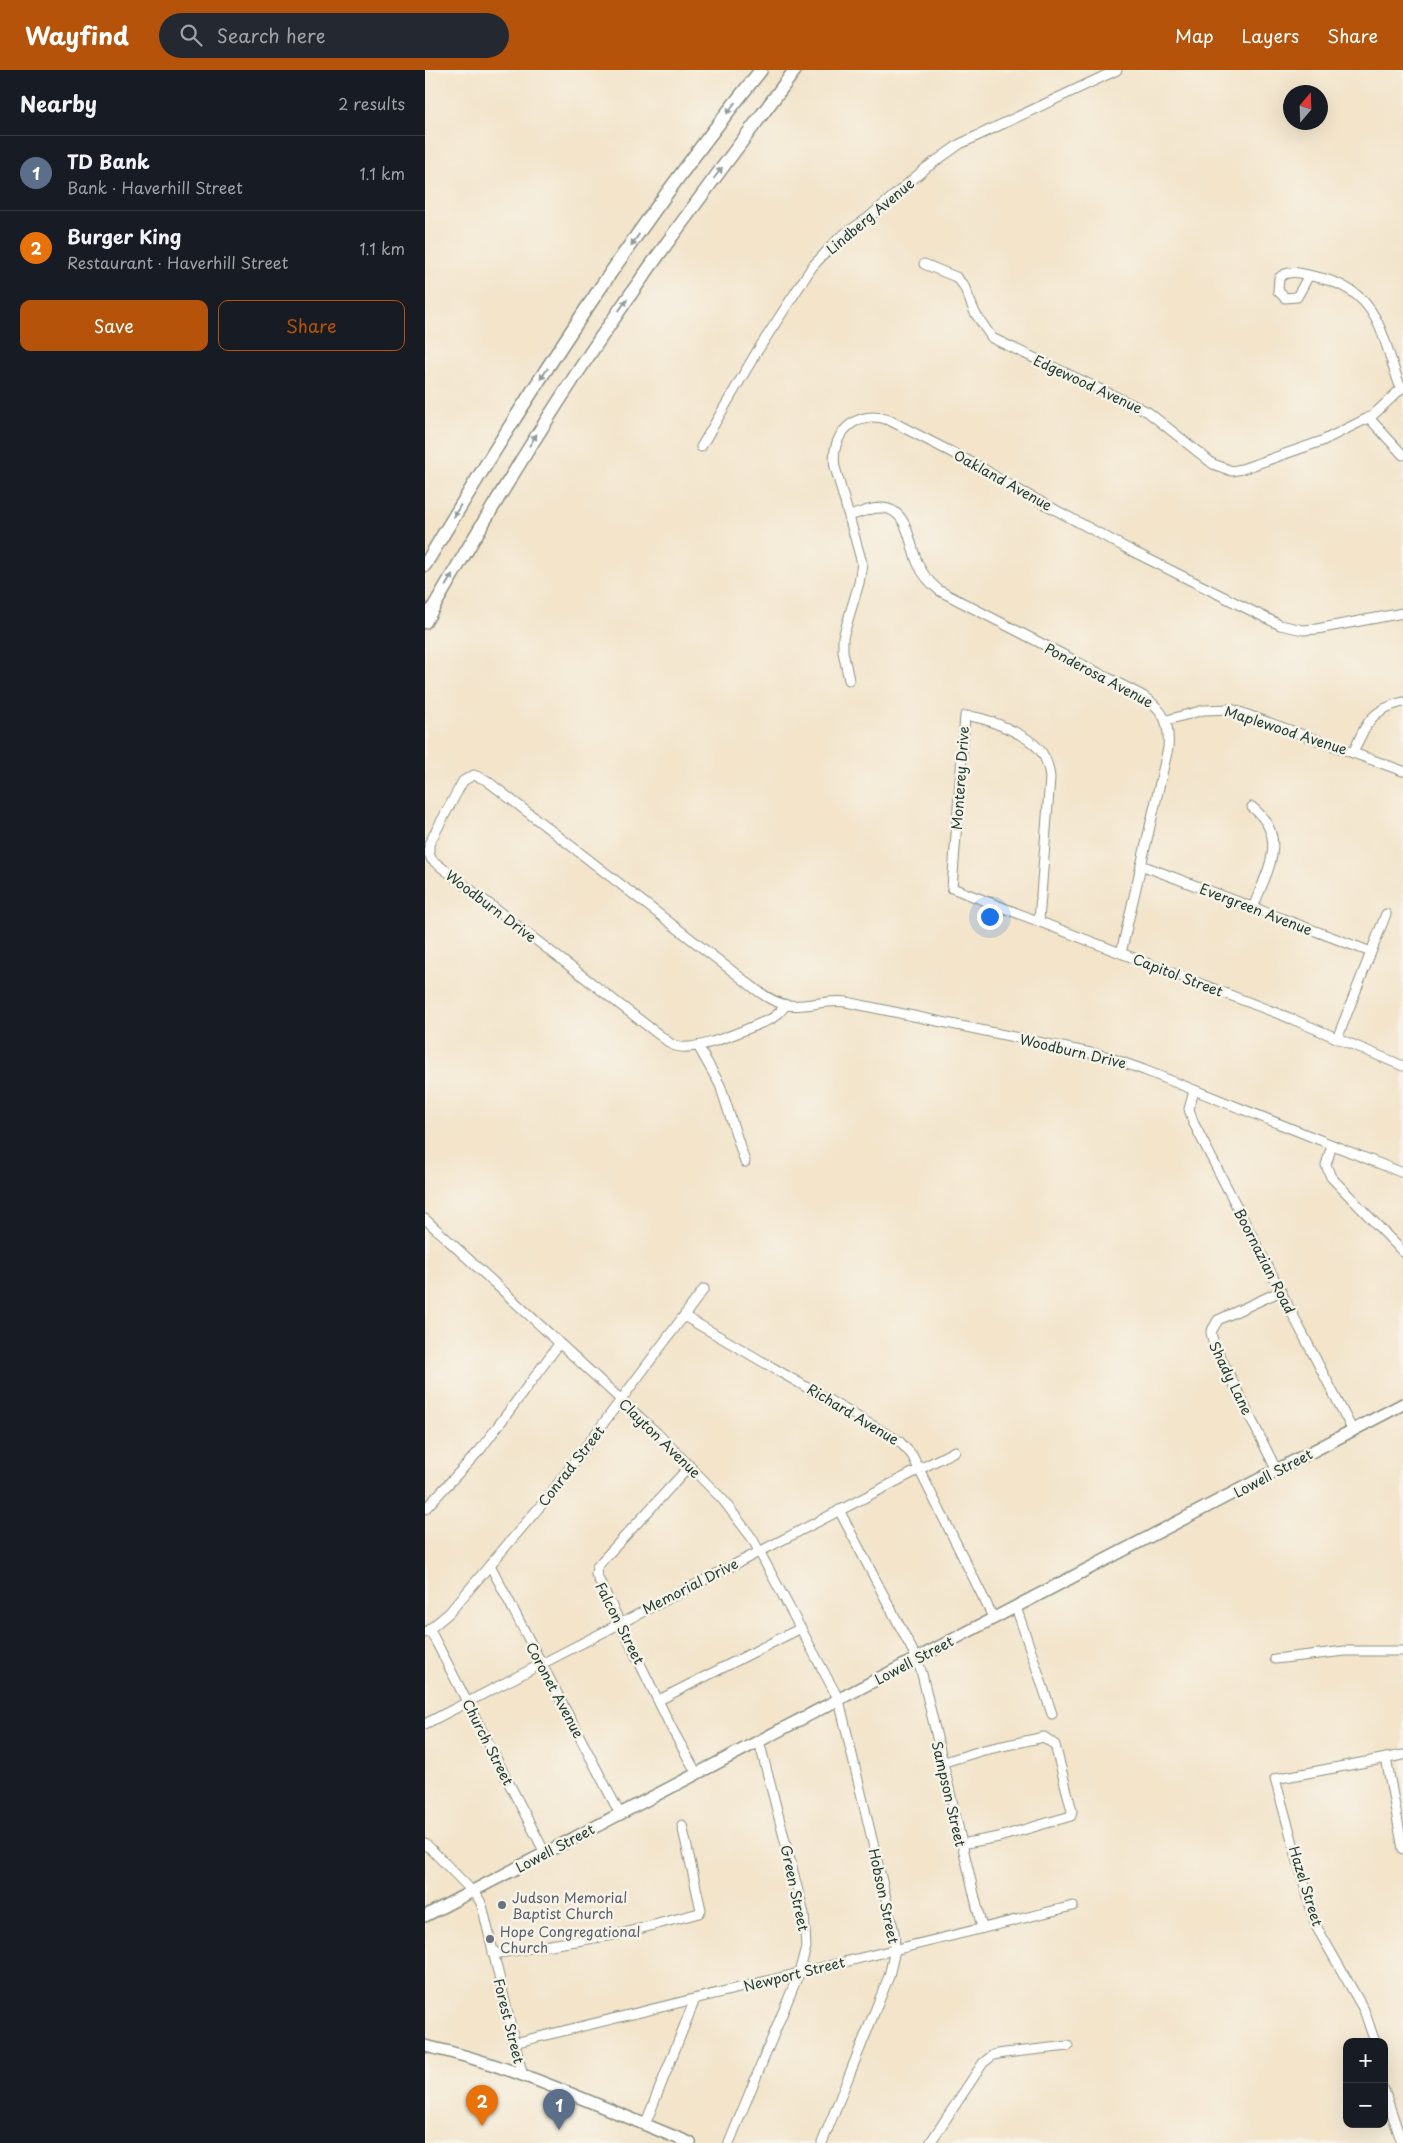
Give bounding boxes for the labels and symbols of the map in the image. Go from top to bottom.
north arrow [1283,85,1328,130]
one-way arrow [726,101,736,115]
one-way arrow [713,166,723,180]
street label: Lindberg Avenue [821,173,919,259]
one-way arrow [630,233,640,246]
one-way arrow [618,298,628,312]
street label: Edgewood Avenue [1030,350,1146,419]
one-way arrow [539,367,548,381]
one-way arrow [528,434,538,447]
street label: Oakland Avenue [950,444,1056,516]
one-way arrow [453,505,462,518]
one-way arrow [445,573,454,586]
street label: Ponderosa Avenue [1041,638,1157,713]
street label: Maplewood Avenue [1222,700,1350,760]
street label: Monterey Drive [946,726,974,830]
street label: Woodburn Drive [441,865,541,947]
street label: Evergreen Avenue [1197,878,1316,940]
your location [977,904,1003,930]
street label: Capitol Street [1130,948,1226,1002]
street label: Woodburn Drive [1018,1029,1128,1073]
street label: Boornazian Road [1229,1205,1301,1317]
street label: Shady Lane [1204,1338,1258,1419]
street label: Richard Avenue [803,1378,903,1450]
street label: Clayton Avenue [614,1393,706,1483]
street label: Conrad Street [533,1421,609,1511]
street label: Lowell Street [1230,1443,1316,1503]
street label: Memorial Drive [638,1553,742,1619]
street label: Falcon Street [590,1578,650,1668]
street label: Lowell Street [871,1630,957,1690]
street label: Coronet Avenue [521,1638,589,1742]
street label: Church Street [457,1695,519,1789]
street label: Sampson Street [927,1739,971,1849]
street label: Lowell Street [512,1818,598,1878]
street label: Green Street [776,1843,814,1933]
street label: Hazel Street [1284,1843,1328,1929]
street label: Hobson Street [864,1846,904,1946]
place label: Judson Memorial Baptist Church [512,1887,627,1924]
marker: Judson Memorial Baptist Church [496,1899,508,1911]
place label: Hope Congregational Church [500,1921,640,1958]
marker: Hope Congregational Church [484,1933,496,1945]
street label: Newport Street [741,1951,847,1997]
street label: Forest Street [488,1976,530,2066]
pin: 2 [466,2085,498,2126]
pin: 1 [543,2089,575,2130]

